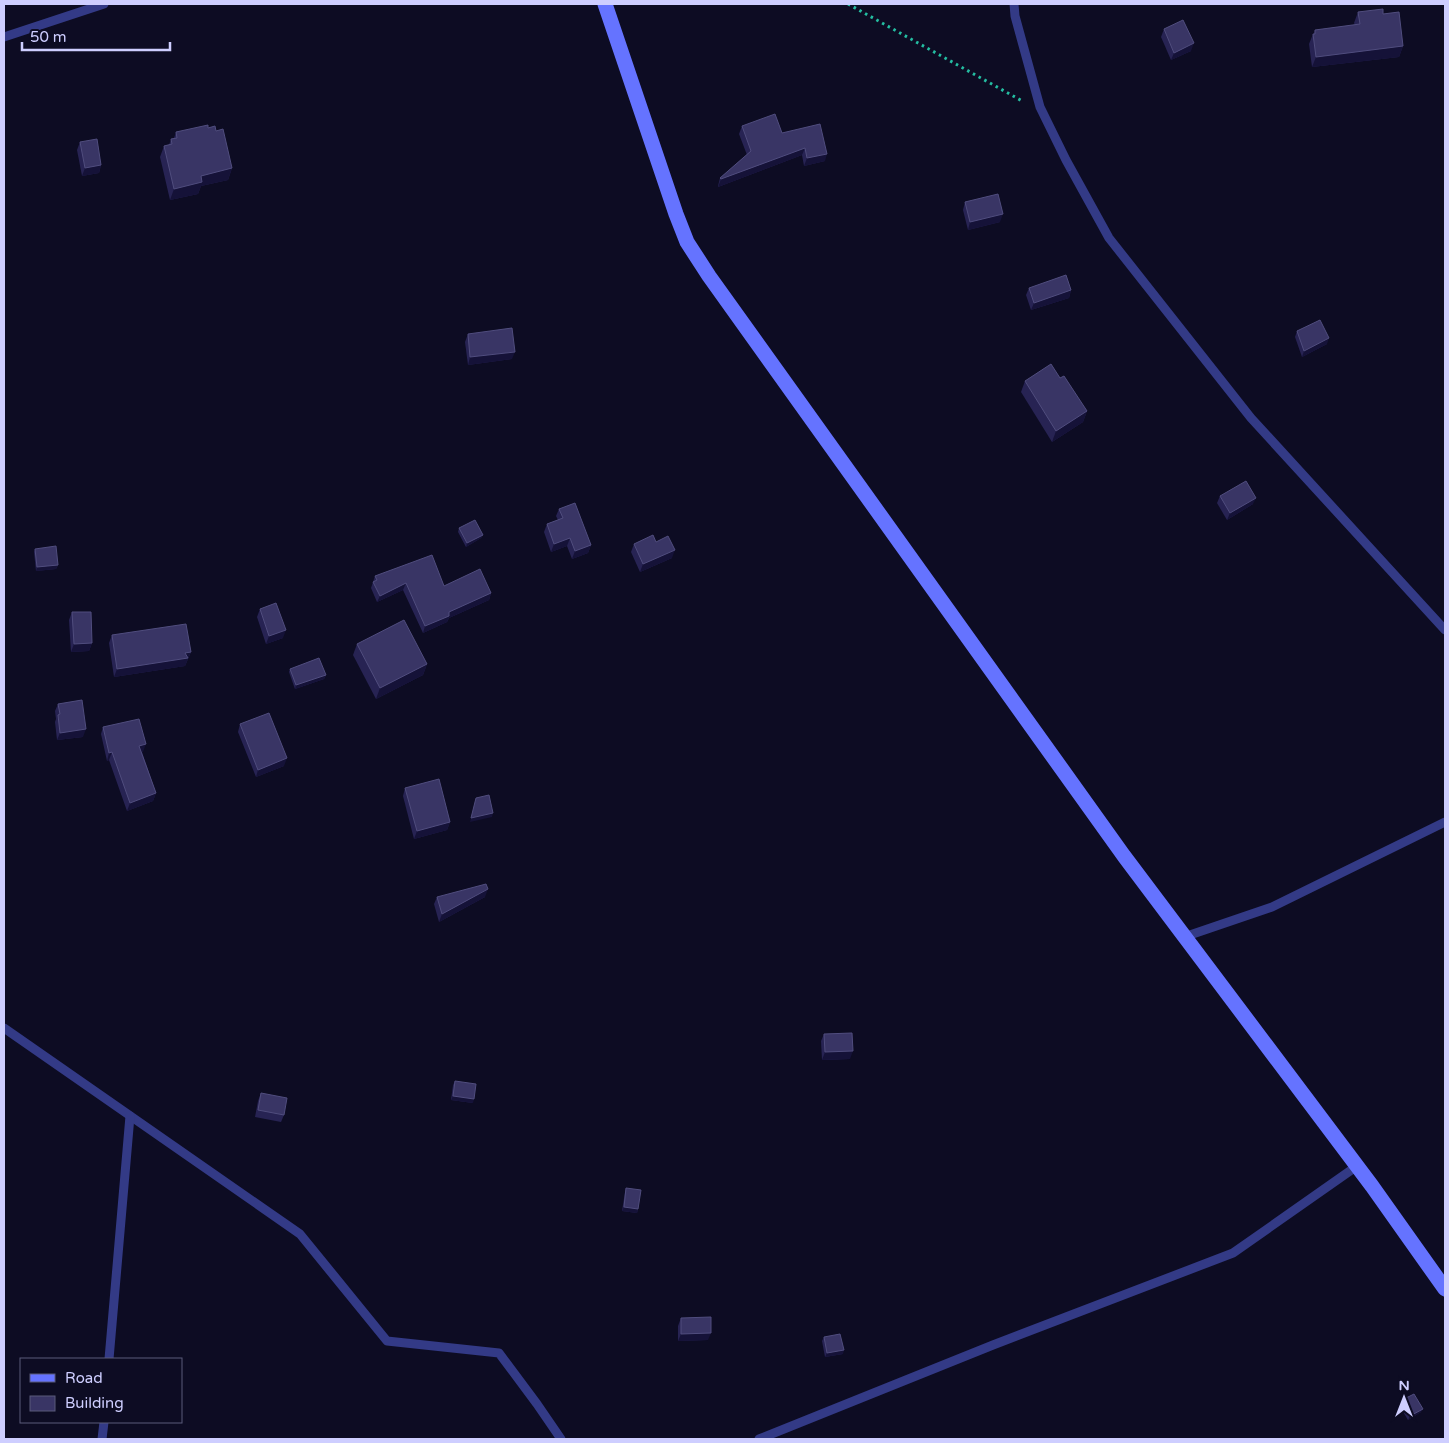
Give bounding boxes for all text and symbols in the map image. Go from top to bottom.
scale bar [22,20,170,52]
text: 50 m [30,28,67,46]
legend [20,1358,182,1423]
text: Road [65,1369,103,1387]
north arrow [1379,1373,1429,1423]
text: N [1398,1377,1410,1394]
text: Building [65,1394,124,1412]

